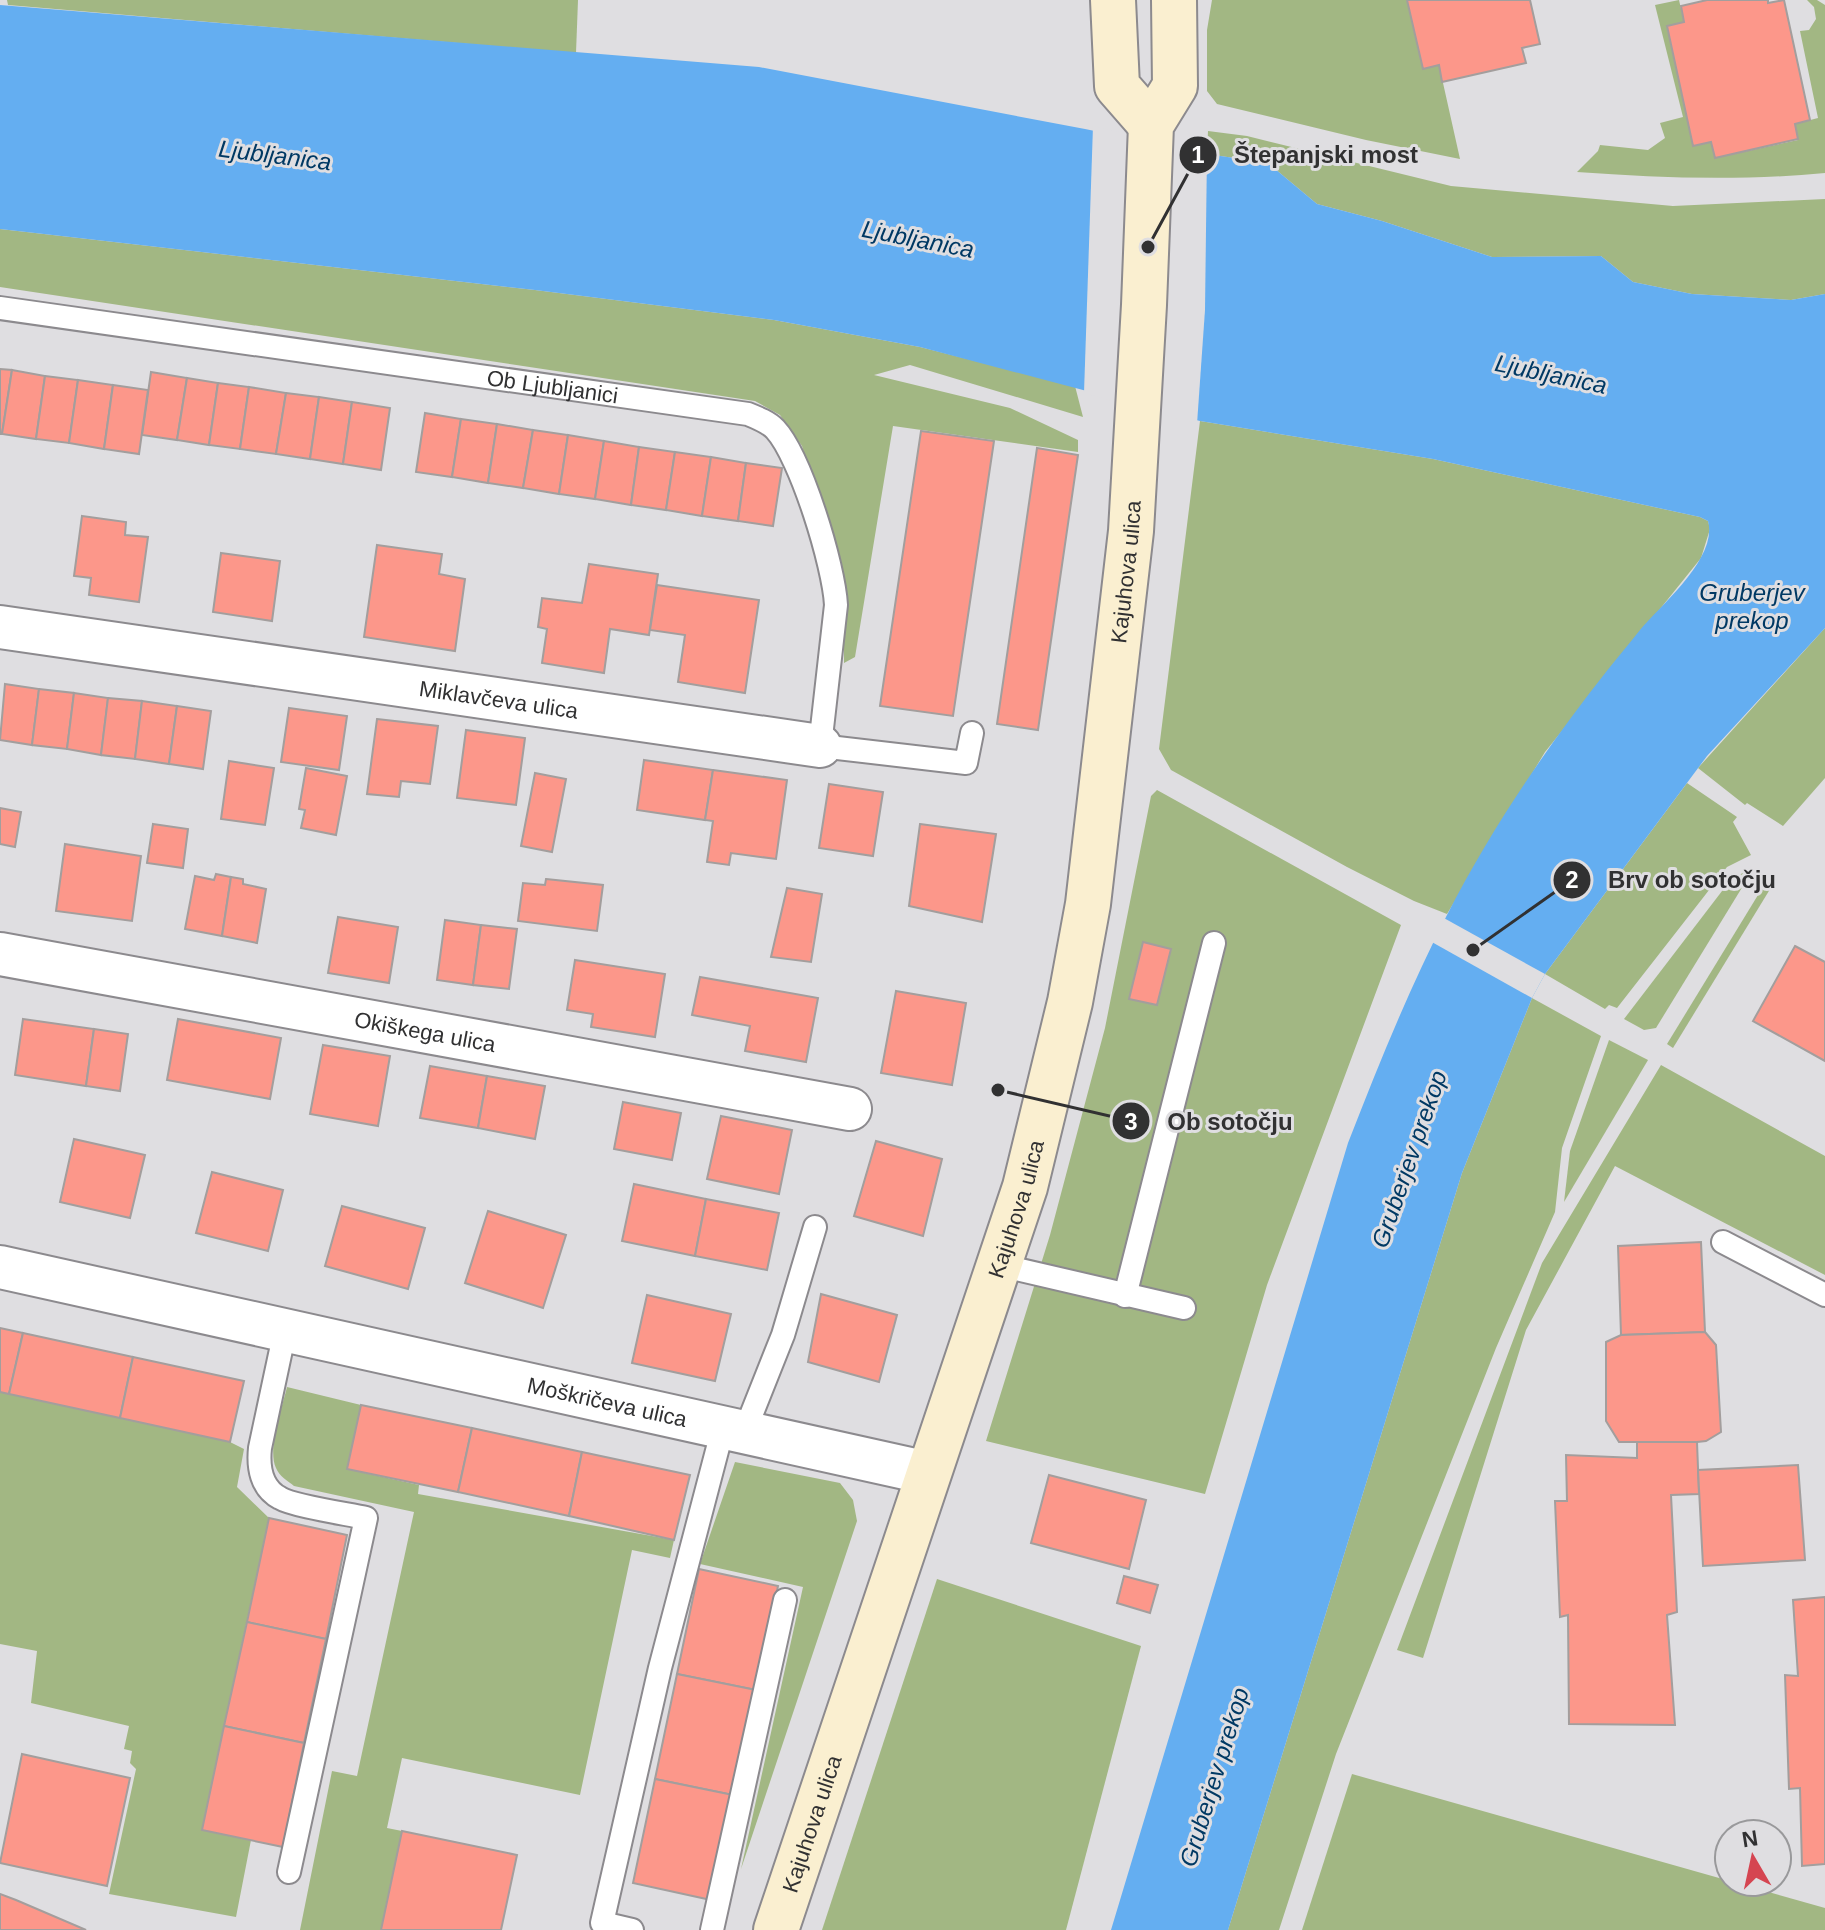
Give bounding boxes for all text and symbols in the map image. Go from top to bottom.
callout: Štepanjski most [1178,131,1434,179]
water label: Ljubljanica [217,135,333,175]
text: 1 [1191,141,1205,168]
text: Štepanjski most [1234,141,1418,168]
water label: Ljubljanica [860,215,976,263]
water label: Ljubljanica [1493,349,1609,399]
street label: Ob Ljubljanici [485,365,620,408]
street label: Kajuhova ulica [1106,499,1145,644]
water label: Gruberjev prekop [1699,579,1807,634]
street label: Miklavčeva ulica [418,676,581,723]
callout: Brv ob sotočju [1552,856,1792,904]
text: 2 [1565,866,1579,893]
text: Brv ob sotočju [1608,866,1776,893]
street label: Okiškega ulica [352,1006,498,1057]
water label: Gruberjev prekop [1366,1067,1452,1251]
callout: Ob sotočju [1111,1097,1309,1145]
text: 3 [1124,1108,1138,1135]
text: Ob sotočju [1167,1108,1293,1135]
street label: Kajuhova ulica [983,1137,1049,1281]
street label: Moškričeva ulica [525,1372,690,1432]
water label: Gruberjev prekop [1174,1684,1254,1870]
street label: Kajuhova ulica [777,1751,846,1896]
north arrow [1713,1818,1793,1898]
text: N [1740,1825,1760,1852]

